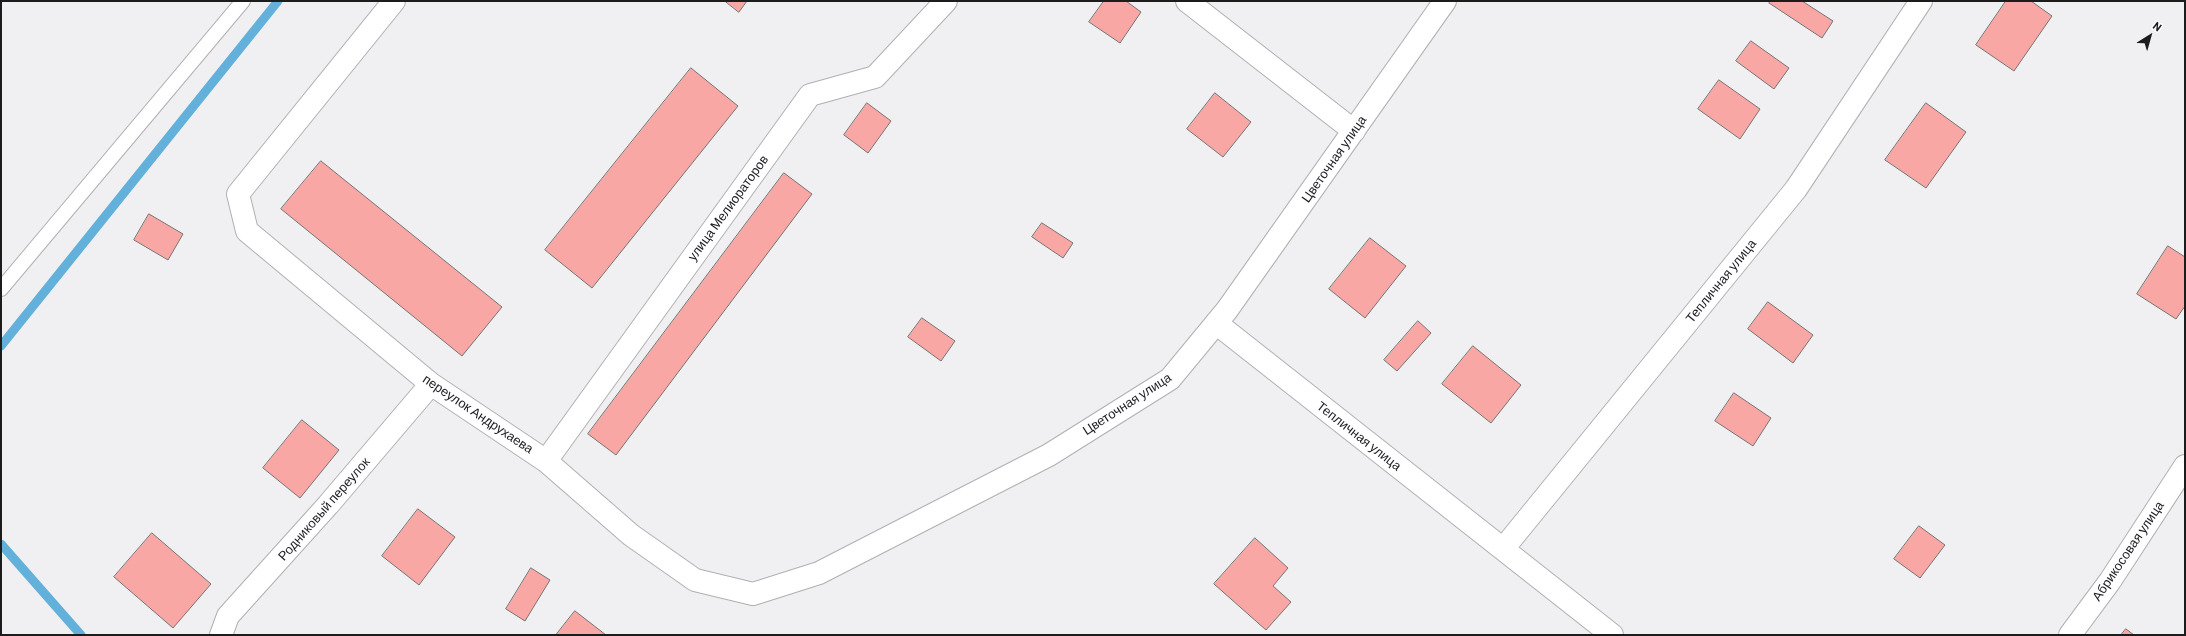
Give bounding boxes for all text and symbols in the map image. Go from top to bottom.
north arrow [2130,16,2170,56]
text: N [2151,19,2164,33]
street label: Цветочная улица [1298,113,1370,205]
street label: улица Мелиораторов [684,152,772,264]
street label: Тепличная улица [1683,236,1759,326]
street label: Цветочная улица [1080,370,1174,438]
street label: переулок Андрухаева [420,371,536,457]
street label: Тепличная улица [1314,398,1404,474]
street label: Родниковый переулок [275,454,373,564]
street label: Абрикосовая улица [2089,498,2167,604]

